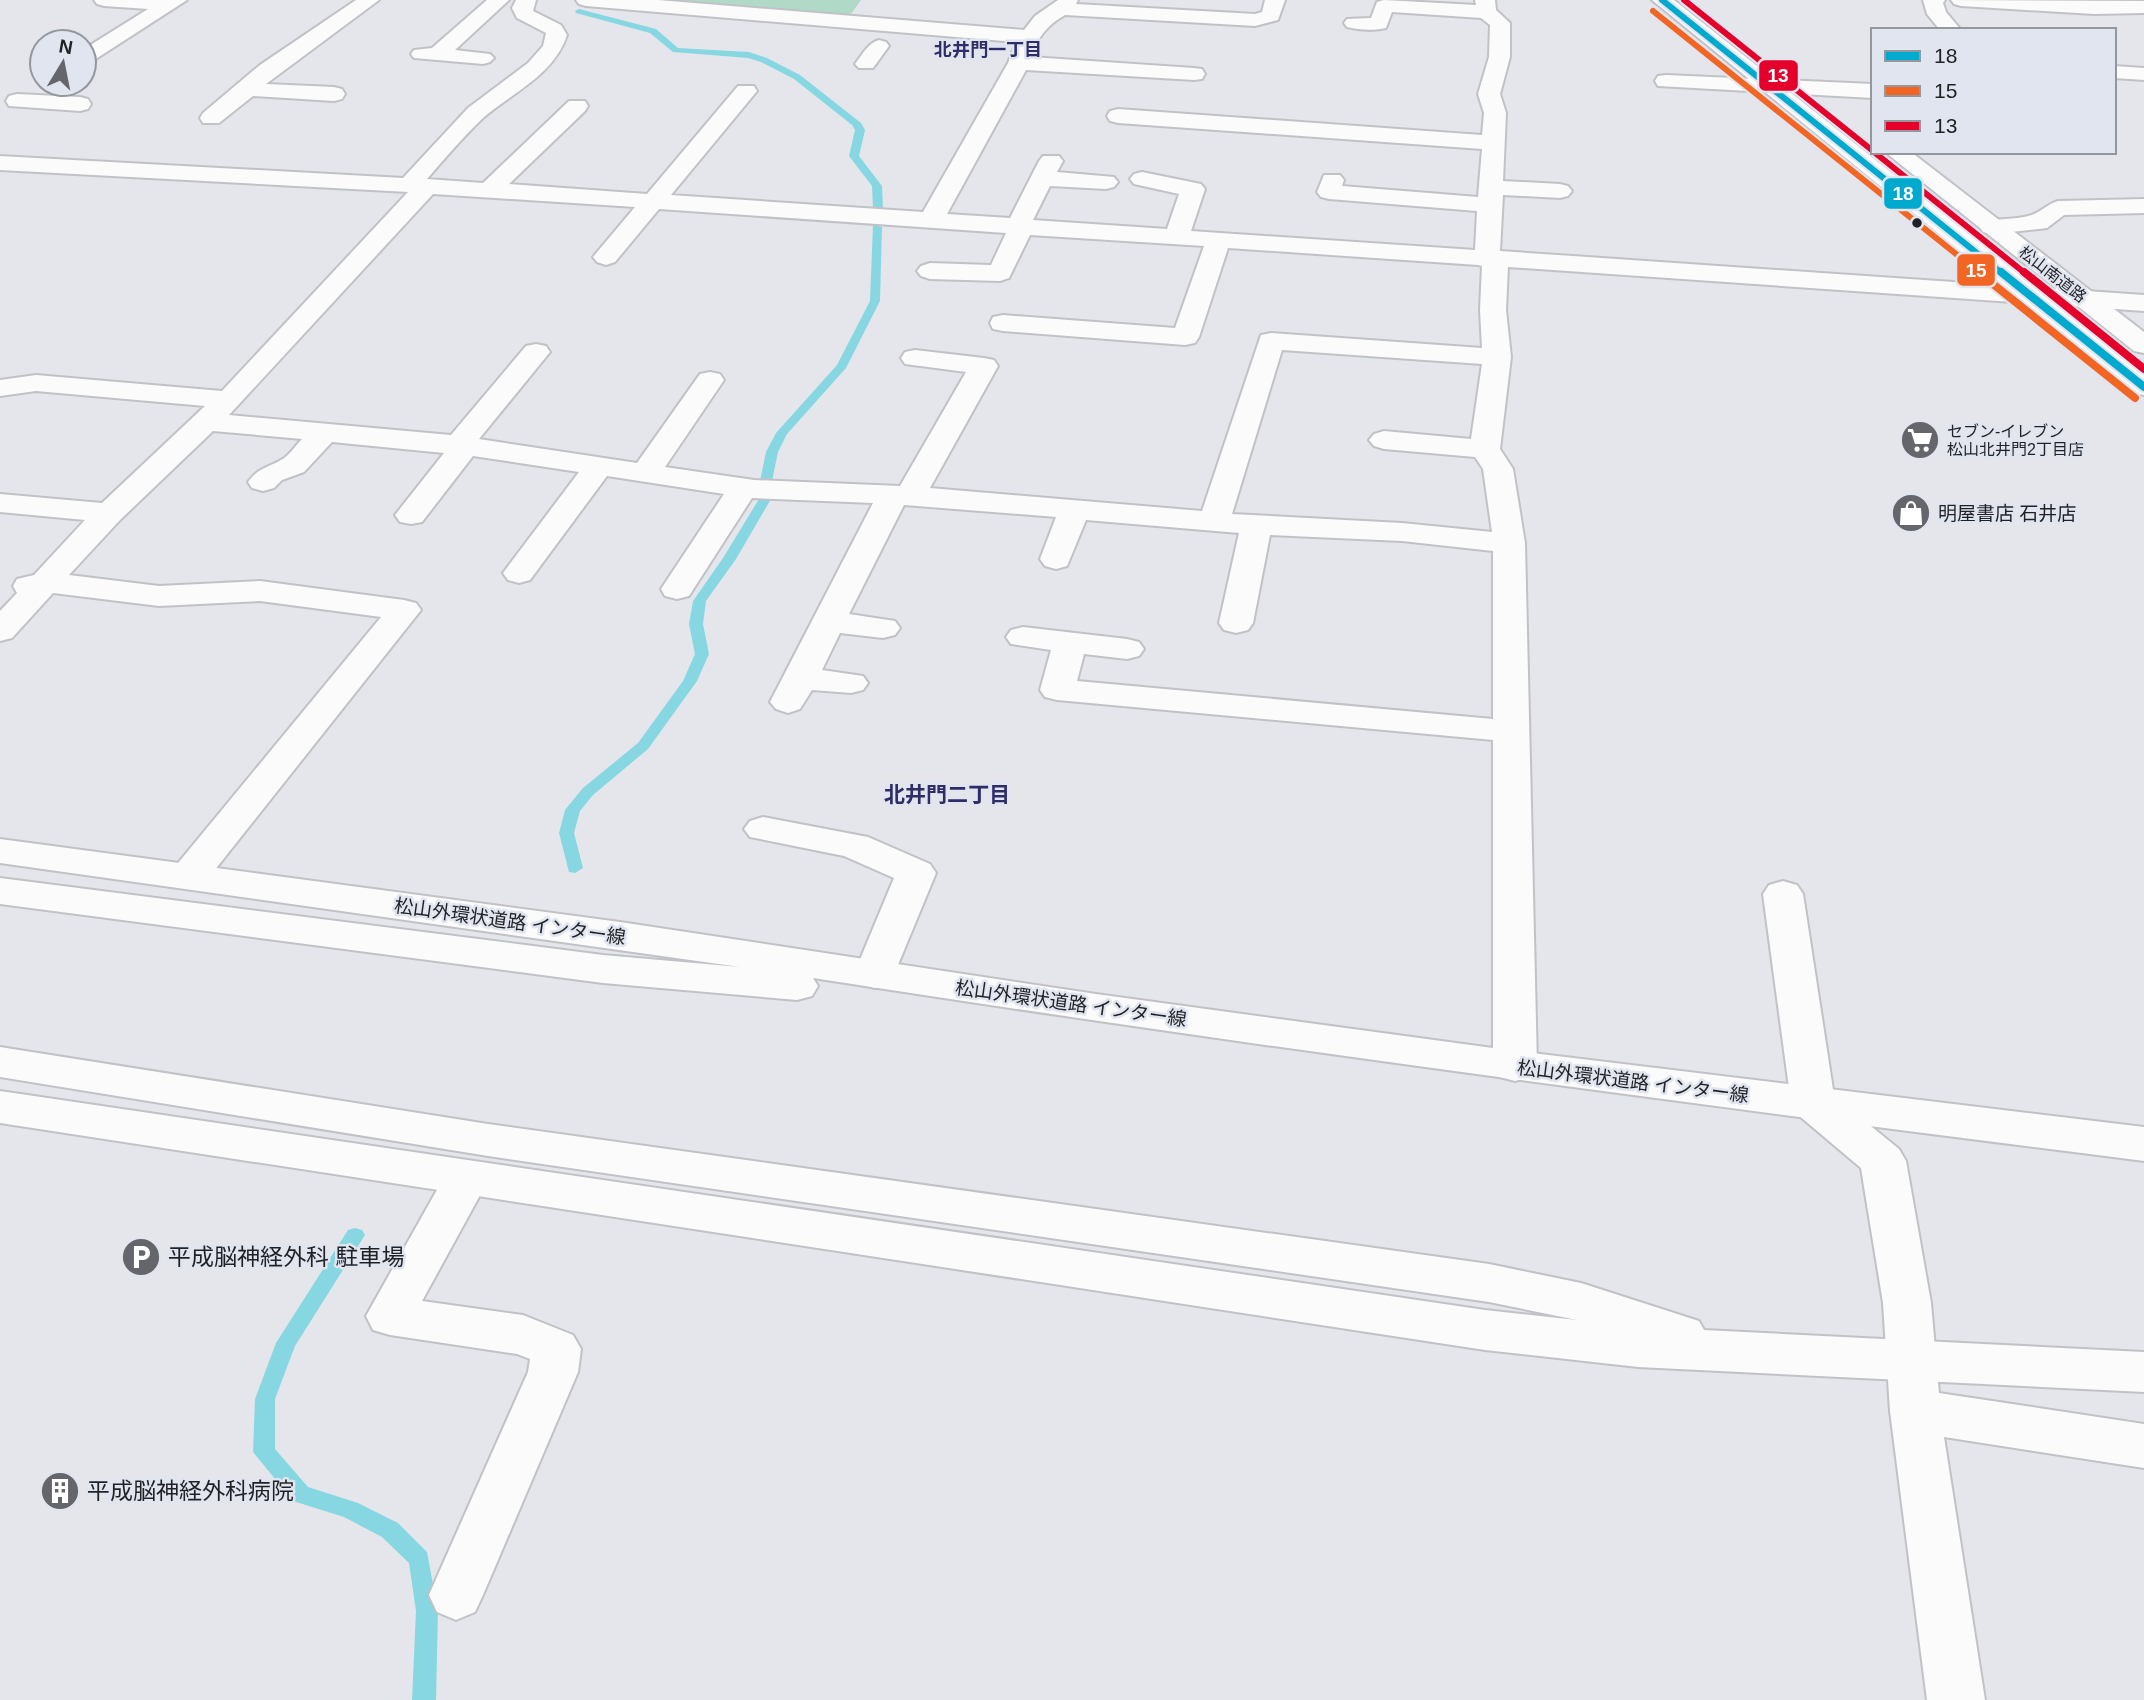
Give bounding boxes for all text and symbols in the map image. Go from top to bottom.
north arrow [28,28,98,98]
legend [1871,28,2116,154]
text: N [57,35,74,58]
district label: 北井門一丁目 [934,40,1042,60]
text: 18 [1934,44,1957,67]
line badge: 13 [1758,59,1799,92]
text: 13 [1767,65,1789,86]
text: 15 [1934,79,1957,102]
text: 13 [1934,114,1957,137]
line badge: 18 [1883,177,1923,210]
text: 18 [1892,183,1914,204]
unlabelled marker [1910,216,1924,230]
street label: 松山南道路 [2016,243,2089,306]
line badge: 15 [1956,253,1996,287]
text: 15 [1965,260,1987,281]
supermarket icon: セブン-イレブン 松山北井門2丁目店 [1899,419,1941,461]
place label: セブン-イレブン 松山北井門2丁目店 [1947,423,2084,458]
shop icon: 明屋書店 石井店 [1890,492,1932,534]
place label: 明屋書店 石井店 [1938,503,2076,524]
district label: 北井門二丁目 [884,783,1010,806]
street label: 松山外環状道路 インター線 [393,895,627,948]
street label: 松山外環状道路 インター線 [954,977,1188,1030]
street label: 松山外環状道路 インター線 [1516,1057,1750,1106]
parking icon: 平成脳神経外科 駐車場 [120,1236,162,1278]
place label: 平成脳神経外科 駐車場 [168,1244,404,1270]
building icon: 平成脳神経外科病院 [39,1470,81,1512]
place label: 平成脳神経外科病院 [87,1478,294,1504]

